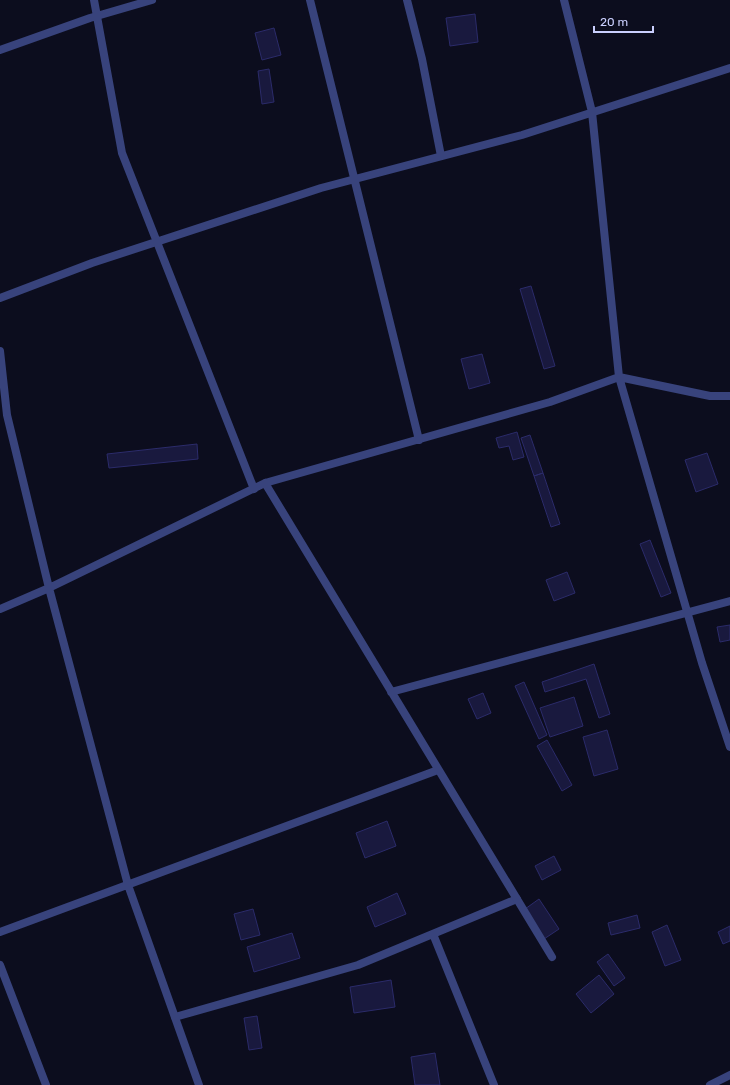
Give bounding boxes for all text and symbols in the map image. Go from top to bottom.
scale bar [594,8,653,34]
text: 20 m [600,15,628,29]

